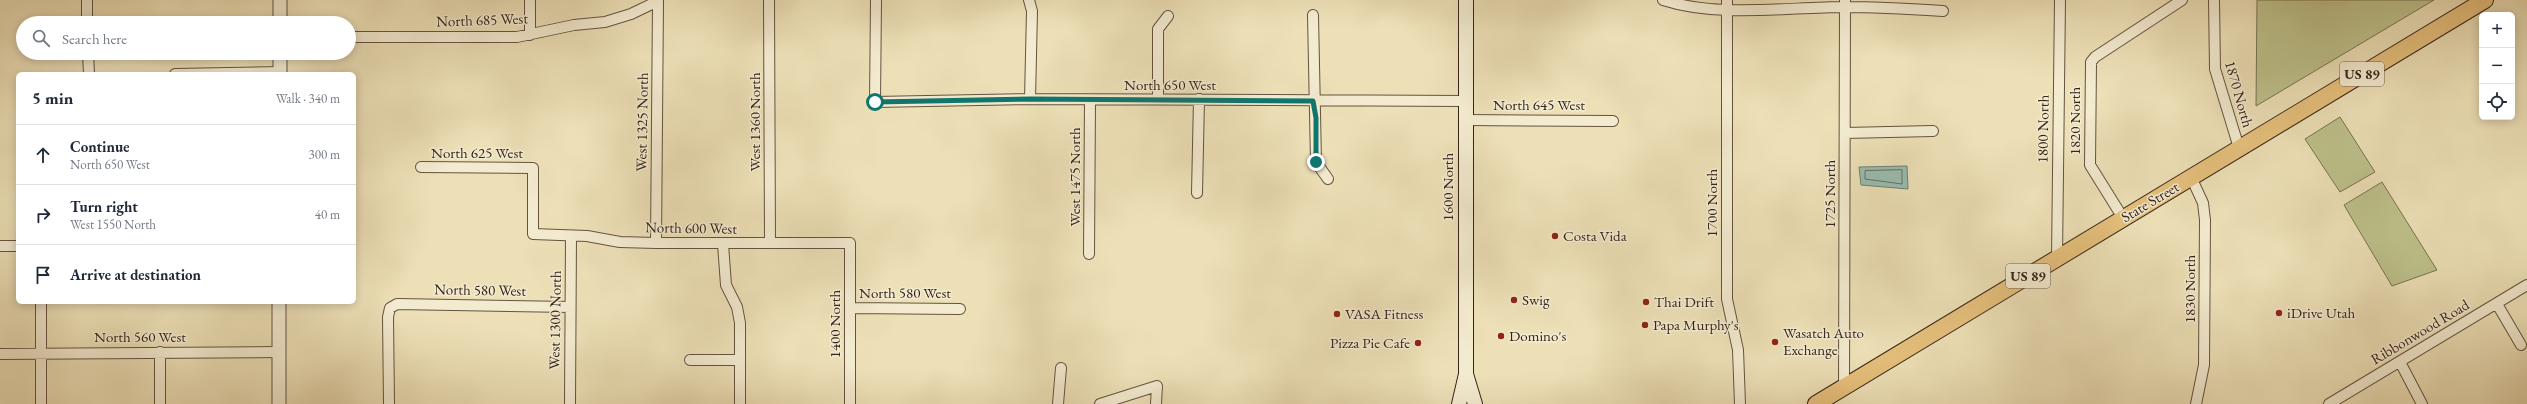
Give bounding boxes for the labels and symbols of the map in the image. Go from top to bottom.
street label: North 685 West [436,8,529,31]
street label: 1870 North [2221,58,2258,130]
road number: US 89 [2340,62,2384,86]
street label: West 1325 North [631,72,652,172]
street label: West 1360 North [745,72,764,172]
street label: North 650 West [1124,75,1216,94]
street label: 1820 North [2065,86,2084,155]
route start [866,93,884,111]
street label: 1800 North [2032,94,2053,163]
street label: North 645 West [1493,95,1585,114]
street label: West 1475 North [1065,127,1084,227]
street label: North 625 West [431,143,523,162]
street label: 1600 North [1438,152,1457,221]
route end [1307,153,1325,171]
street label: 1725 North [1820,159,1839,228]
street label: 1700 North [1702,168,1721,237]
street label: State Street [2117,177,2182,226]
street label: North 600 West [645,217,737,238]
place label: Costa Vida [1563,226,1627,245]
marker: Costa Vida [1550,231,1560,241]
street label: 1830 North [2180,254,2199,323]
road number: US 89 [2006,264,2050,288]
street label: West 1300 North [544,270,565,370]
street label: North 580 West [434,279,526,300]
street label: North 580 West [859,283,951,302]
street label: 1400 North [825,289,844,358]
place label: Swig [1522,290,1550,309]
place label: Thai Drift [1654,292,1714,311]
street label: Ribbonwood Road [2367,294,2473,368]
marker: Swig [1509,295,1519,305]
marker: Thai Drift [1641,297,1651,307]
place label: iDrive Utah [2287,303,2355,322]
place label: VASA Fitness [1345,304,1424,323]
marker: iDrive Utah [2274,308,2284,318]
marker: VASA Fitness [1332,309,1342,319]
place label: Papa Murphy's [1653,315,1739,334]
marker: Papa Murphy's [1640,320,1650,330]
place label: Wasatch Auto Exchange [1783,323,1864,359]
place label: Domino's [1509,326,1566,345]
street label: North 560 West [94,327,186,346]
marker: Domino's [1496,331,1506,341]
place label: Pizza Pie Cafe [1330,333,1410,352]
marker: Wasatch Auto Exchange [1770,337,1780,347]
marker: Pizza Pie Cafe [1413,338,1423,348]

